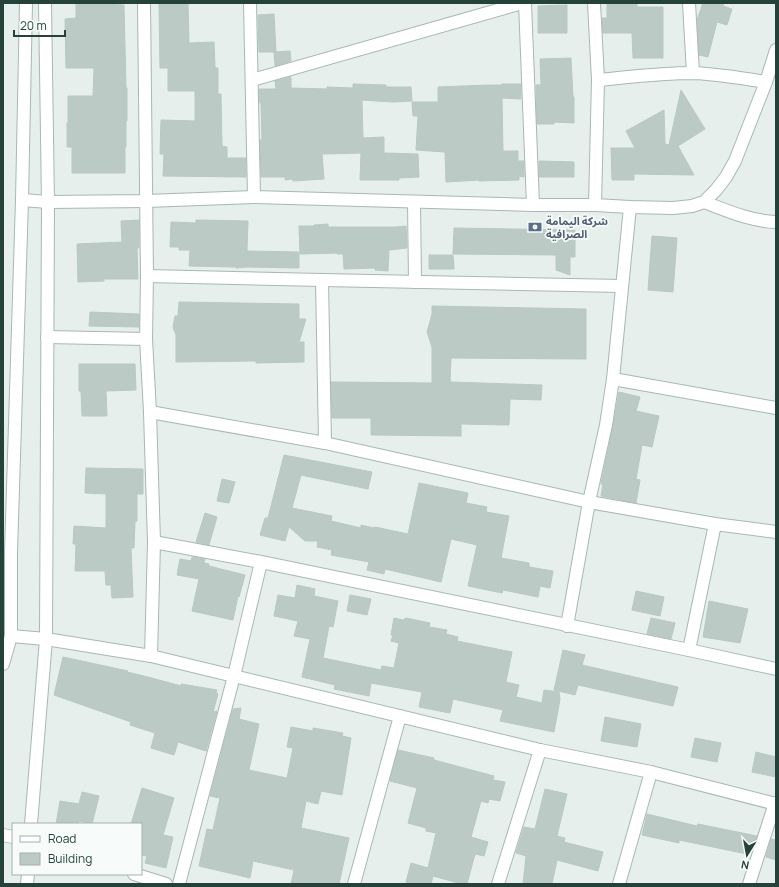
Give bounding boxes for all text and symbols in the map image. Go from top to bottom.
scale bar [14,12,65,38]
text: 20 m [20,17,47,34]
place label: شركة اليمامة الصرافية [546,213,608,241]
bank icon: شركة اليمامة الصرافية [527,219,543,235]
legend [12,823,142,875]
text: Road [48,830,76,847]
north arrow [727,835,767,875]
text: Building [48,850,92,867]
text: N [740,857,750,873]

